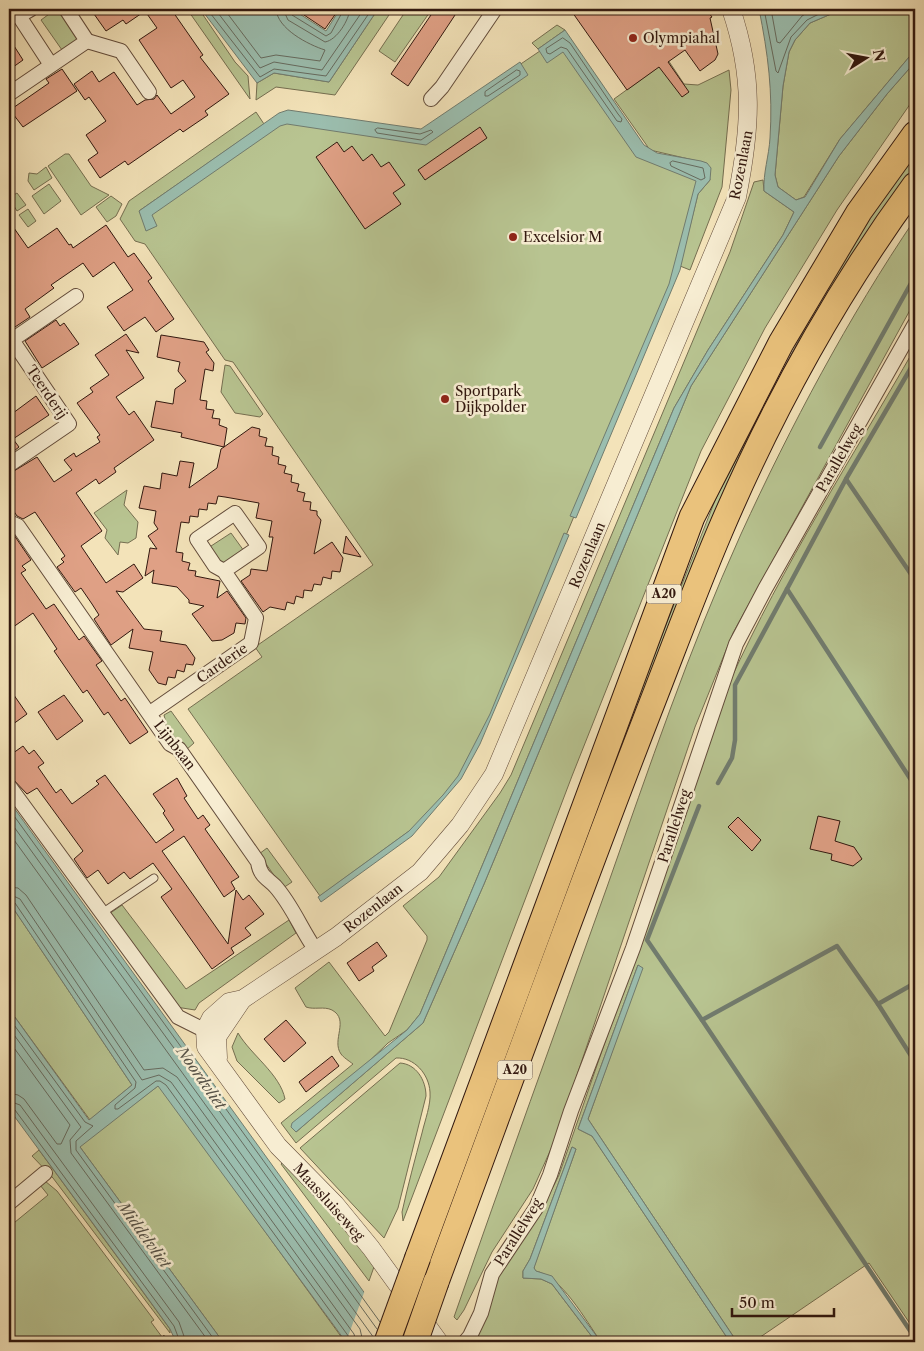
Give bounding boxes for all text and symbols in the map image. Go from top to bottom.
place label: Olympiahal [643,29,720,47]
marker: Olympiahal [627,32,639,44]
north arrow [842,32,892,82]
text: N [869,48,889,63]
street label: Rozenlaan [725,129,757,201]
place label: Excelsior M [523,228,602,246]
marker: Excelsior M [507,231,519,243]
street label: Teerderij [22,362,72,422]
place label: Sportpark Dijkpolder [455,382,526,416]
marker: Sportpark Dijkpolder [439,393,451,405]
street label: Parallelweg [812,420,866,496]
street label: Rozenlaan [565,519,609,591]
road number: A20 [646,584,682,604]
street label: Carderie [193,639,251,687]
street label: Lijnbaan [150,717,200,774]
street label: Parallelweg [654,786,695,865]
street label: Rozenlaan [340,879,406,937]
water label: Noordvliet [172,1042,230,1114]
road number: A20 [498,1060,532,1080]
street label: Maassluiseweg [289,1159,369,1245]
street label: Parallelweg [490,1194,546,1269]
water label: Middelvliet [113,1196,175,1272]
scale bar [732,1286,834,1318]
text: 50 m [739,1293,775,1312]

